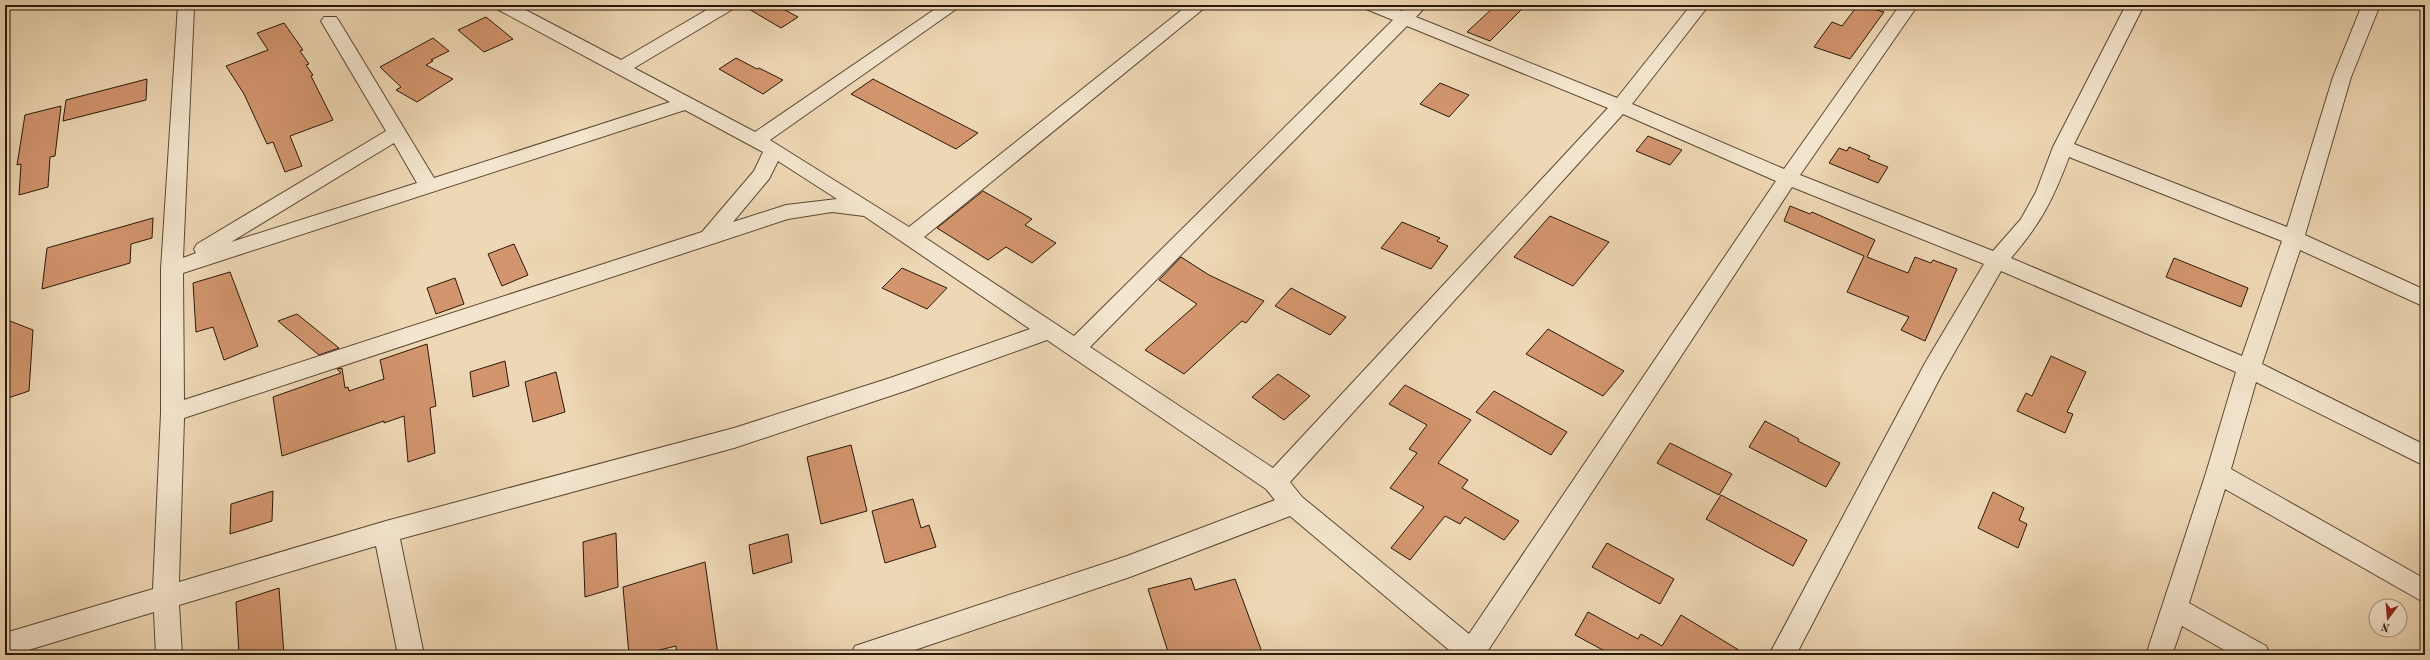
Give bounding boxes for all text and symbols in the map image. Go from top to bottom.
north arrow [2368,598,2408,638]
text: N [2380,620,2391,633]

